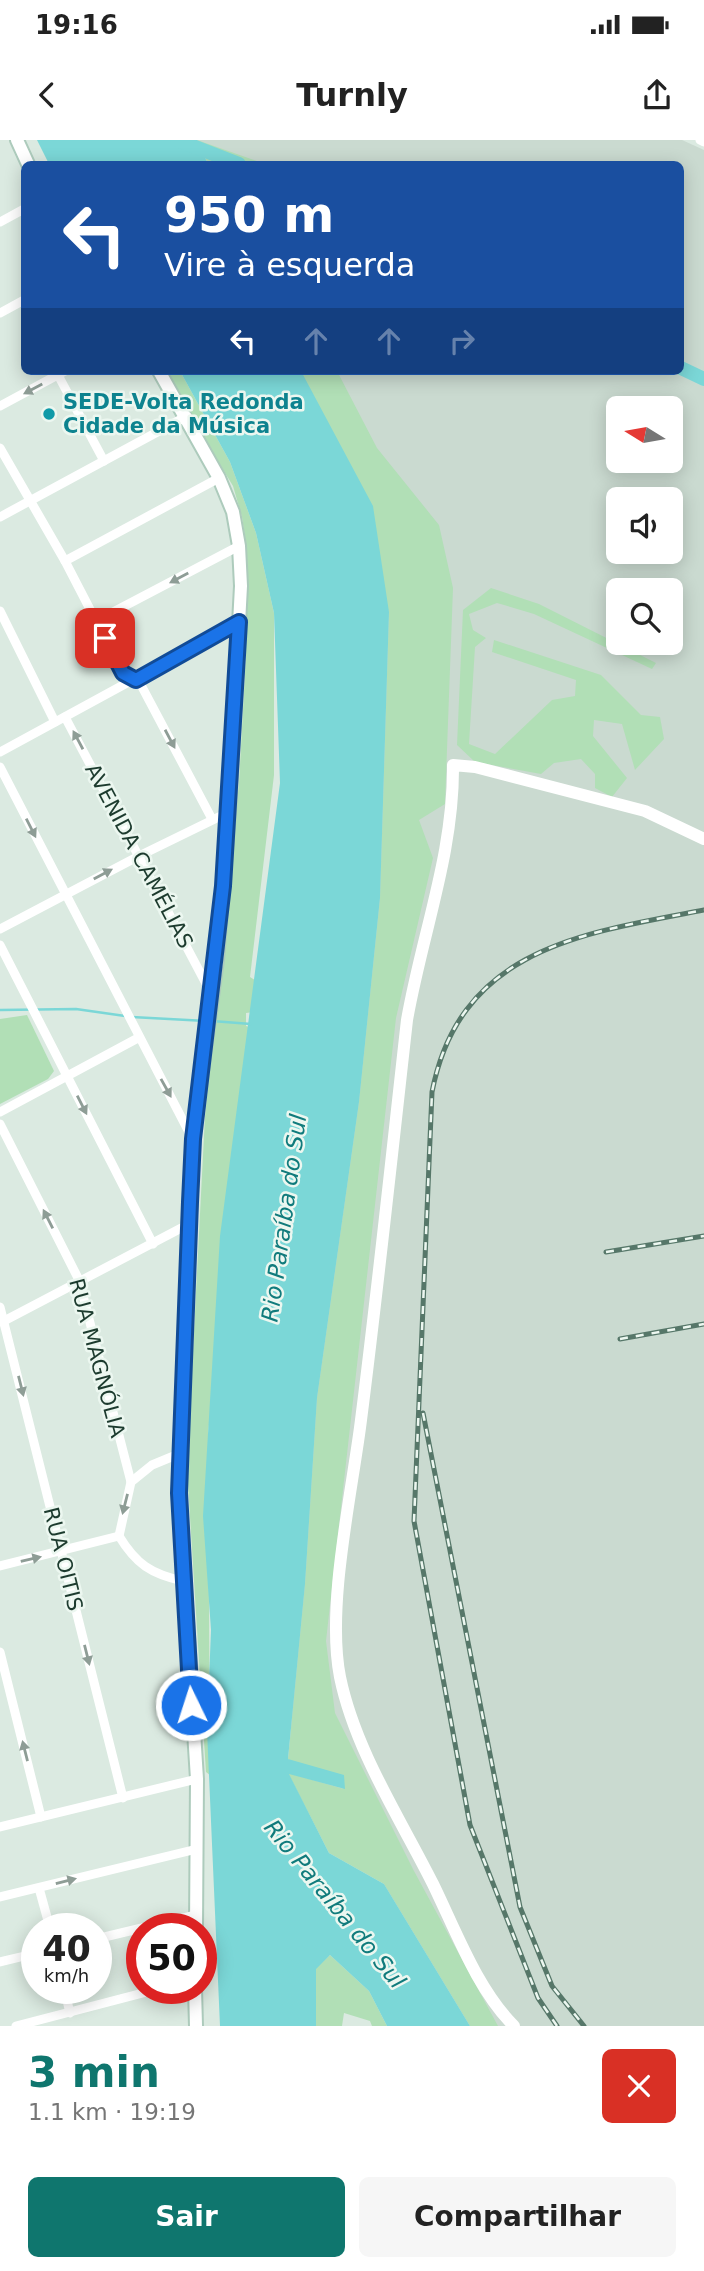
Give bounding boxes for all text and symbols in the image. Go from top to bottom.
text: 19:16 [35,10,118,40]
icon: back [28,76,66,114]
text: Turnly [296,76,408,114]
icon: share [638,76,676,114]
text: 950 m [164,187,334,244]
icon: left [49,189,140,280]
text: Vire à esquerda [164,246,415,284]
icon: left [224,322,262,360]
icon: ahead [297,322,335,360]
icon: ahead [370,322,408,360]
icon: right [443,322,481,360]
one-way arrow [22,382,42,394]
place label: SEDE-Volta Redonda Cidade da Música [63,390,304,438]
north arrow [606,396,682,472]
map controls [606,396,683,655]
marker: SEDE-Volta Redonda Cidade da Música [41,406,57,422]
button: sound [606,487,683,564]
one-way arrow [169,572,189,583]
button: search [606,578,683,655]
pin [75,608,135,668]
icon: arrive [86,619,124,657]
one-way arrow [164,729,176,749]
one-way arrow [72,730,83,750]
street label: AVENIDA CAMÉLIAS [80,759,199,952]
one-way arrow [25,818,36,838]
one-way arrow [94,869,114,881]
one-way arrow [159,1079,171,1099]
one-way arrow [77,1095,88,1115]
water label: Rio Paraíba do Sul [257,1112,312,1323]
one-way arrow [43,1209,54,1229]
street label: RUA MAGNÓLIA [64,1275,131,1441]
one-way arrow [16,1375,27,1397]
one-way arrow [119,1494,129,1515]
street label: RUA OITIS [39,1505,87,1613]
one-way arrow [20,1553,42,1564]
one-way arrow [82,1644,93,1666]
position arrow [154,1668,228,1742]
one-way arrow [19,1740,30,1762]
water label: Rio Paraíba do Sul [259,1815,411,1994]
one-way arrow [55,1875,77,1886]
speed limit sign: 50 [126,1913,217,2004]
text: 40 [42,1929,91,1969]
text: km/h [44,1965,89,1986]
text: 3 min [28,2048,160,2097]
button: close [602,2049,676,2123]
text: 1.1 km · 19:19 [28,2099,196,2125]
button: Sair [28,2177,345,2257]
button: Compartilhar [359,2177,676,2257]

